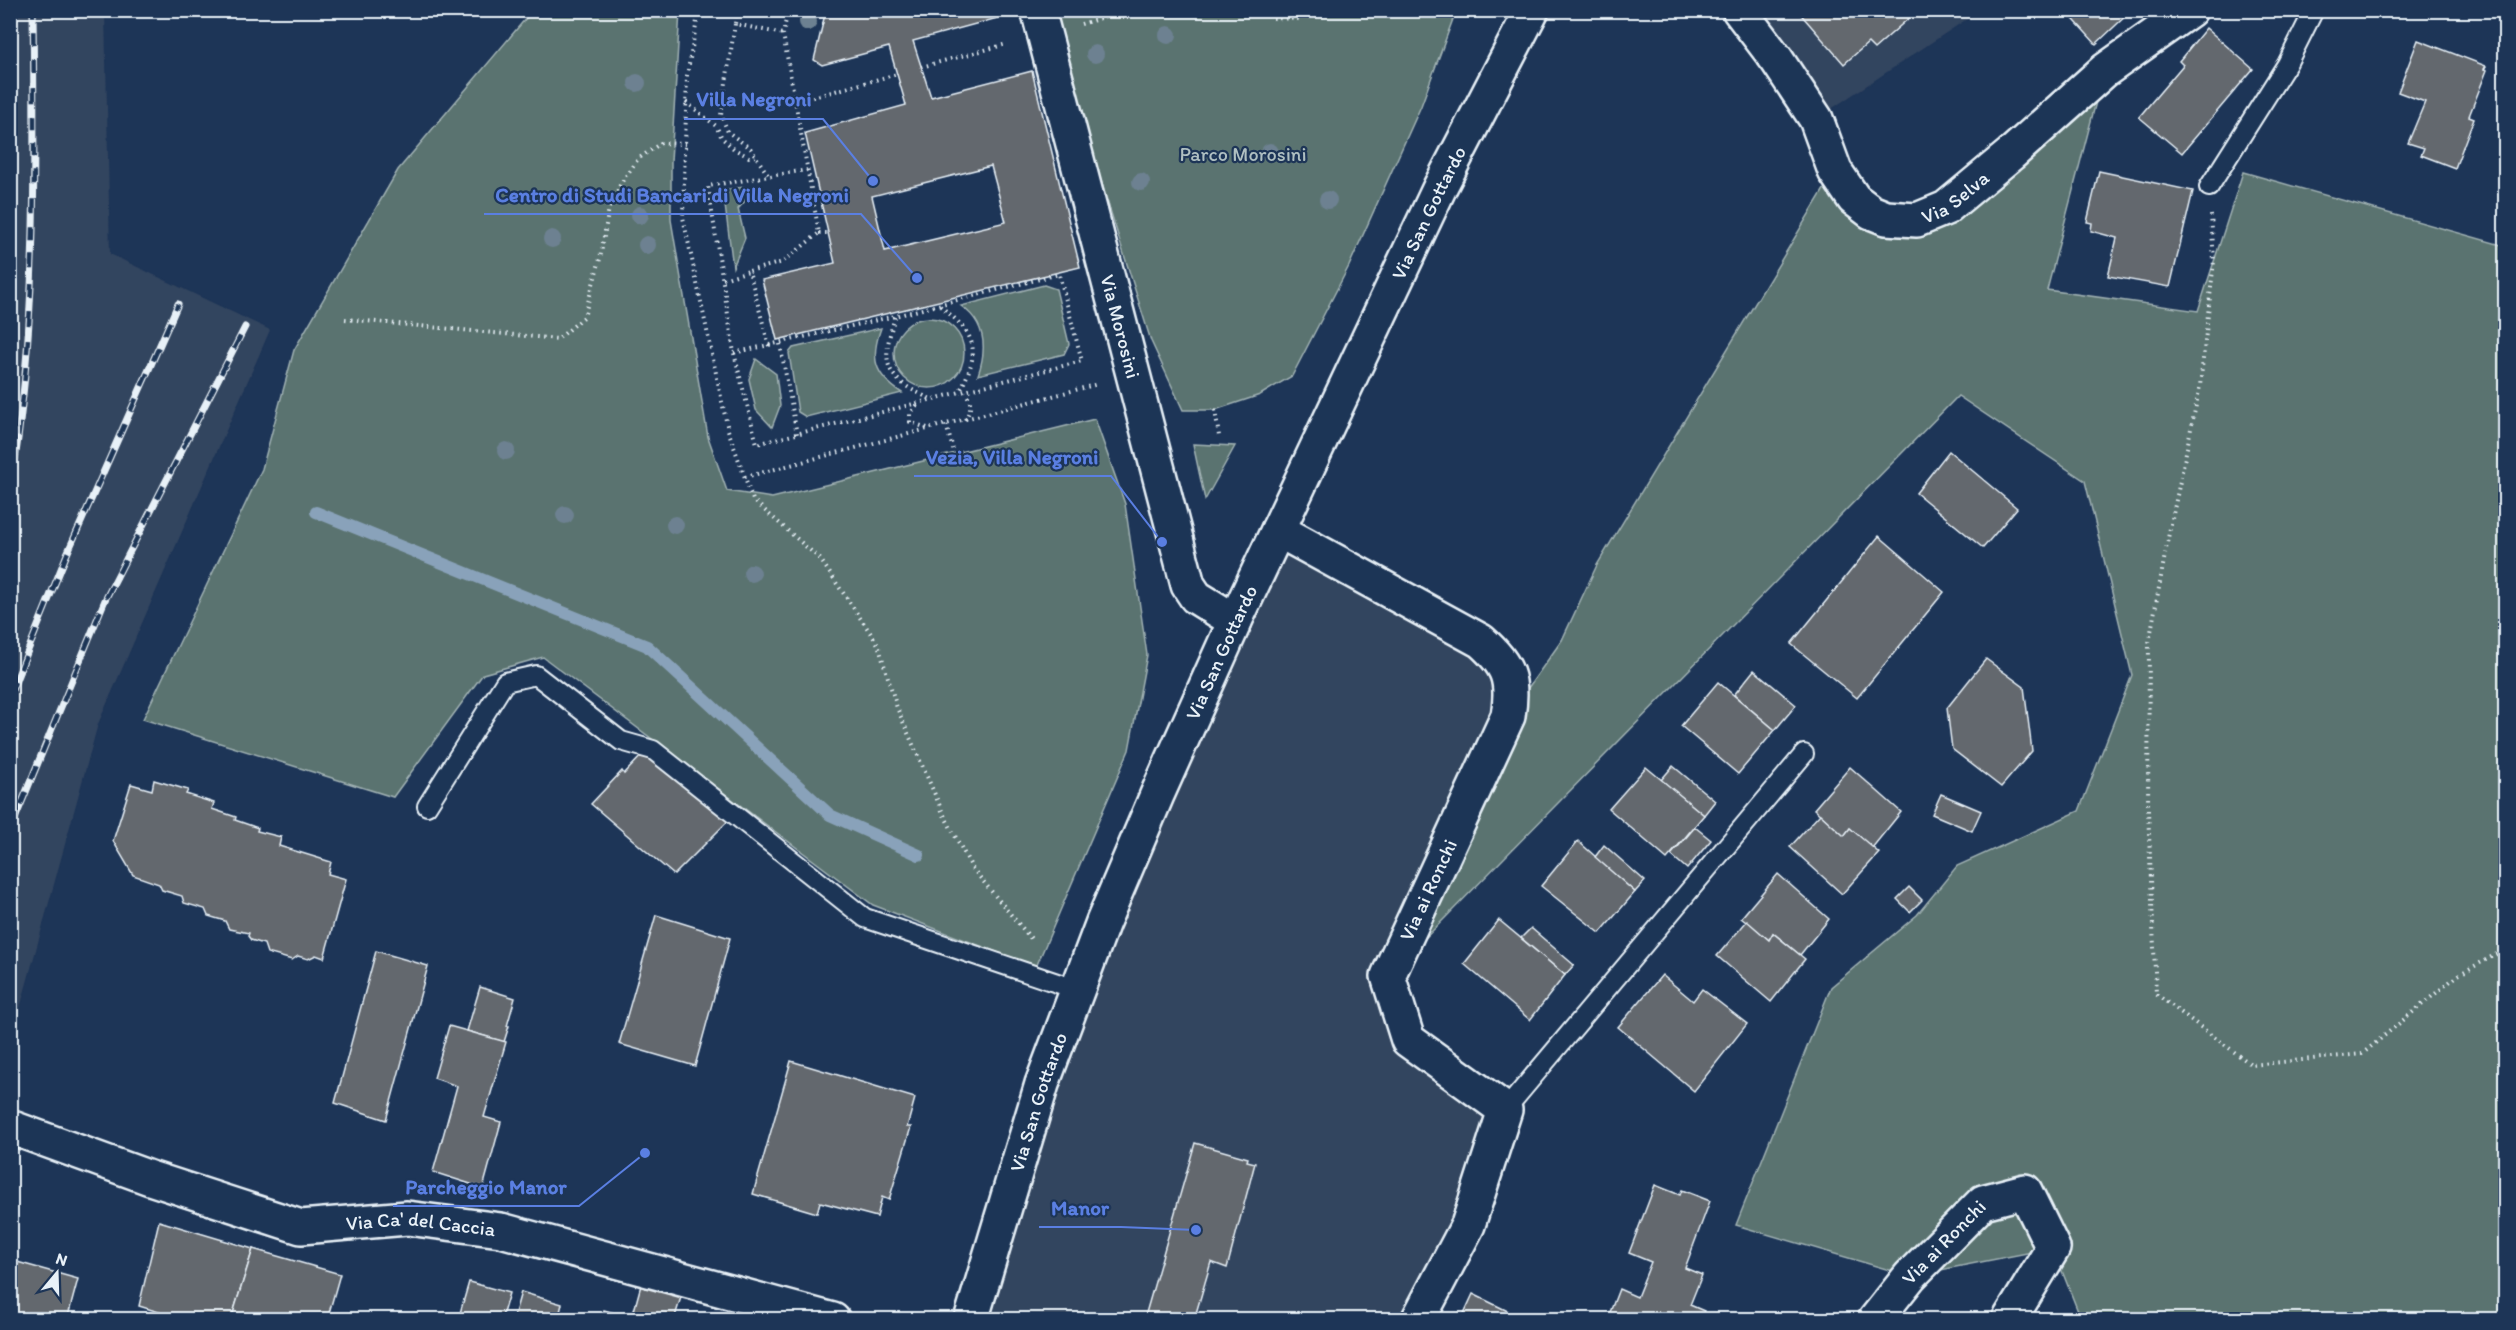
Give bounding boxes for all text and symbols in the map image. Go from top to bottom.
callout: Villa Negroni [684,80,823,119]
text: Villa Negroni [696,86,812,112]
park label: Parco Morosini [1179,142,1307,166]
street label: Via San Gottardo [1386,142,1471,283]
street label: Via Selva [1918,165,1994,229]
callout: Centro di Studi Bancari di Villa Negroni [484,175,861,214]
text: Centro di Studi Bancari di Villa Negroni [495,182,849,208]
street label: Via Morosini [1096,272,1146,381]
callout: Vezia, Villa Negroni [914,437,1111,476]
text: Vezia, Villa Negroni [926,444,1098,470]
street label: Via San Gottardo [1180,581,1262,724]
street label: Via ai Ronchi [1394,835,1462,945]
street label: Via San Gottardo [1004,1029,1072,1175]
callout: Parcheggio Manor [393,1167,579,1206]
text: Parcheggio Manor [405,1174,567,1200]
callout: Manor [1039,1188,1121,1227]
text: Manor [1051,1195,1110,1220]
street label: Via ai Ronchi [1896,1195,1991,1289]
street label: Via Ca' del Caccia [345,1206,497,1241]
north arrow [27,1243,87,1303]
text: N [54,1249,70,1270]

